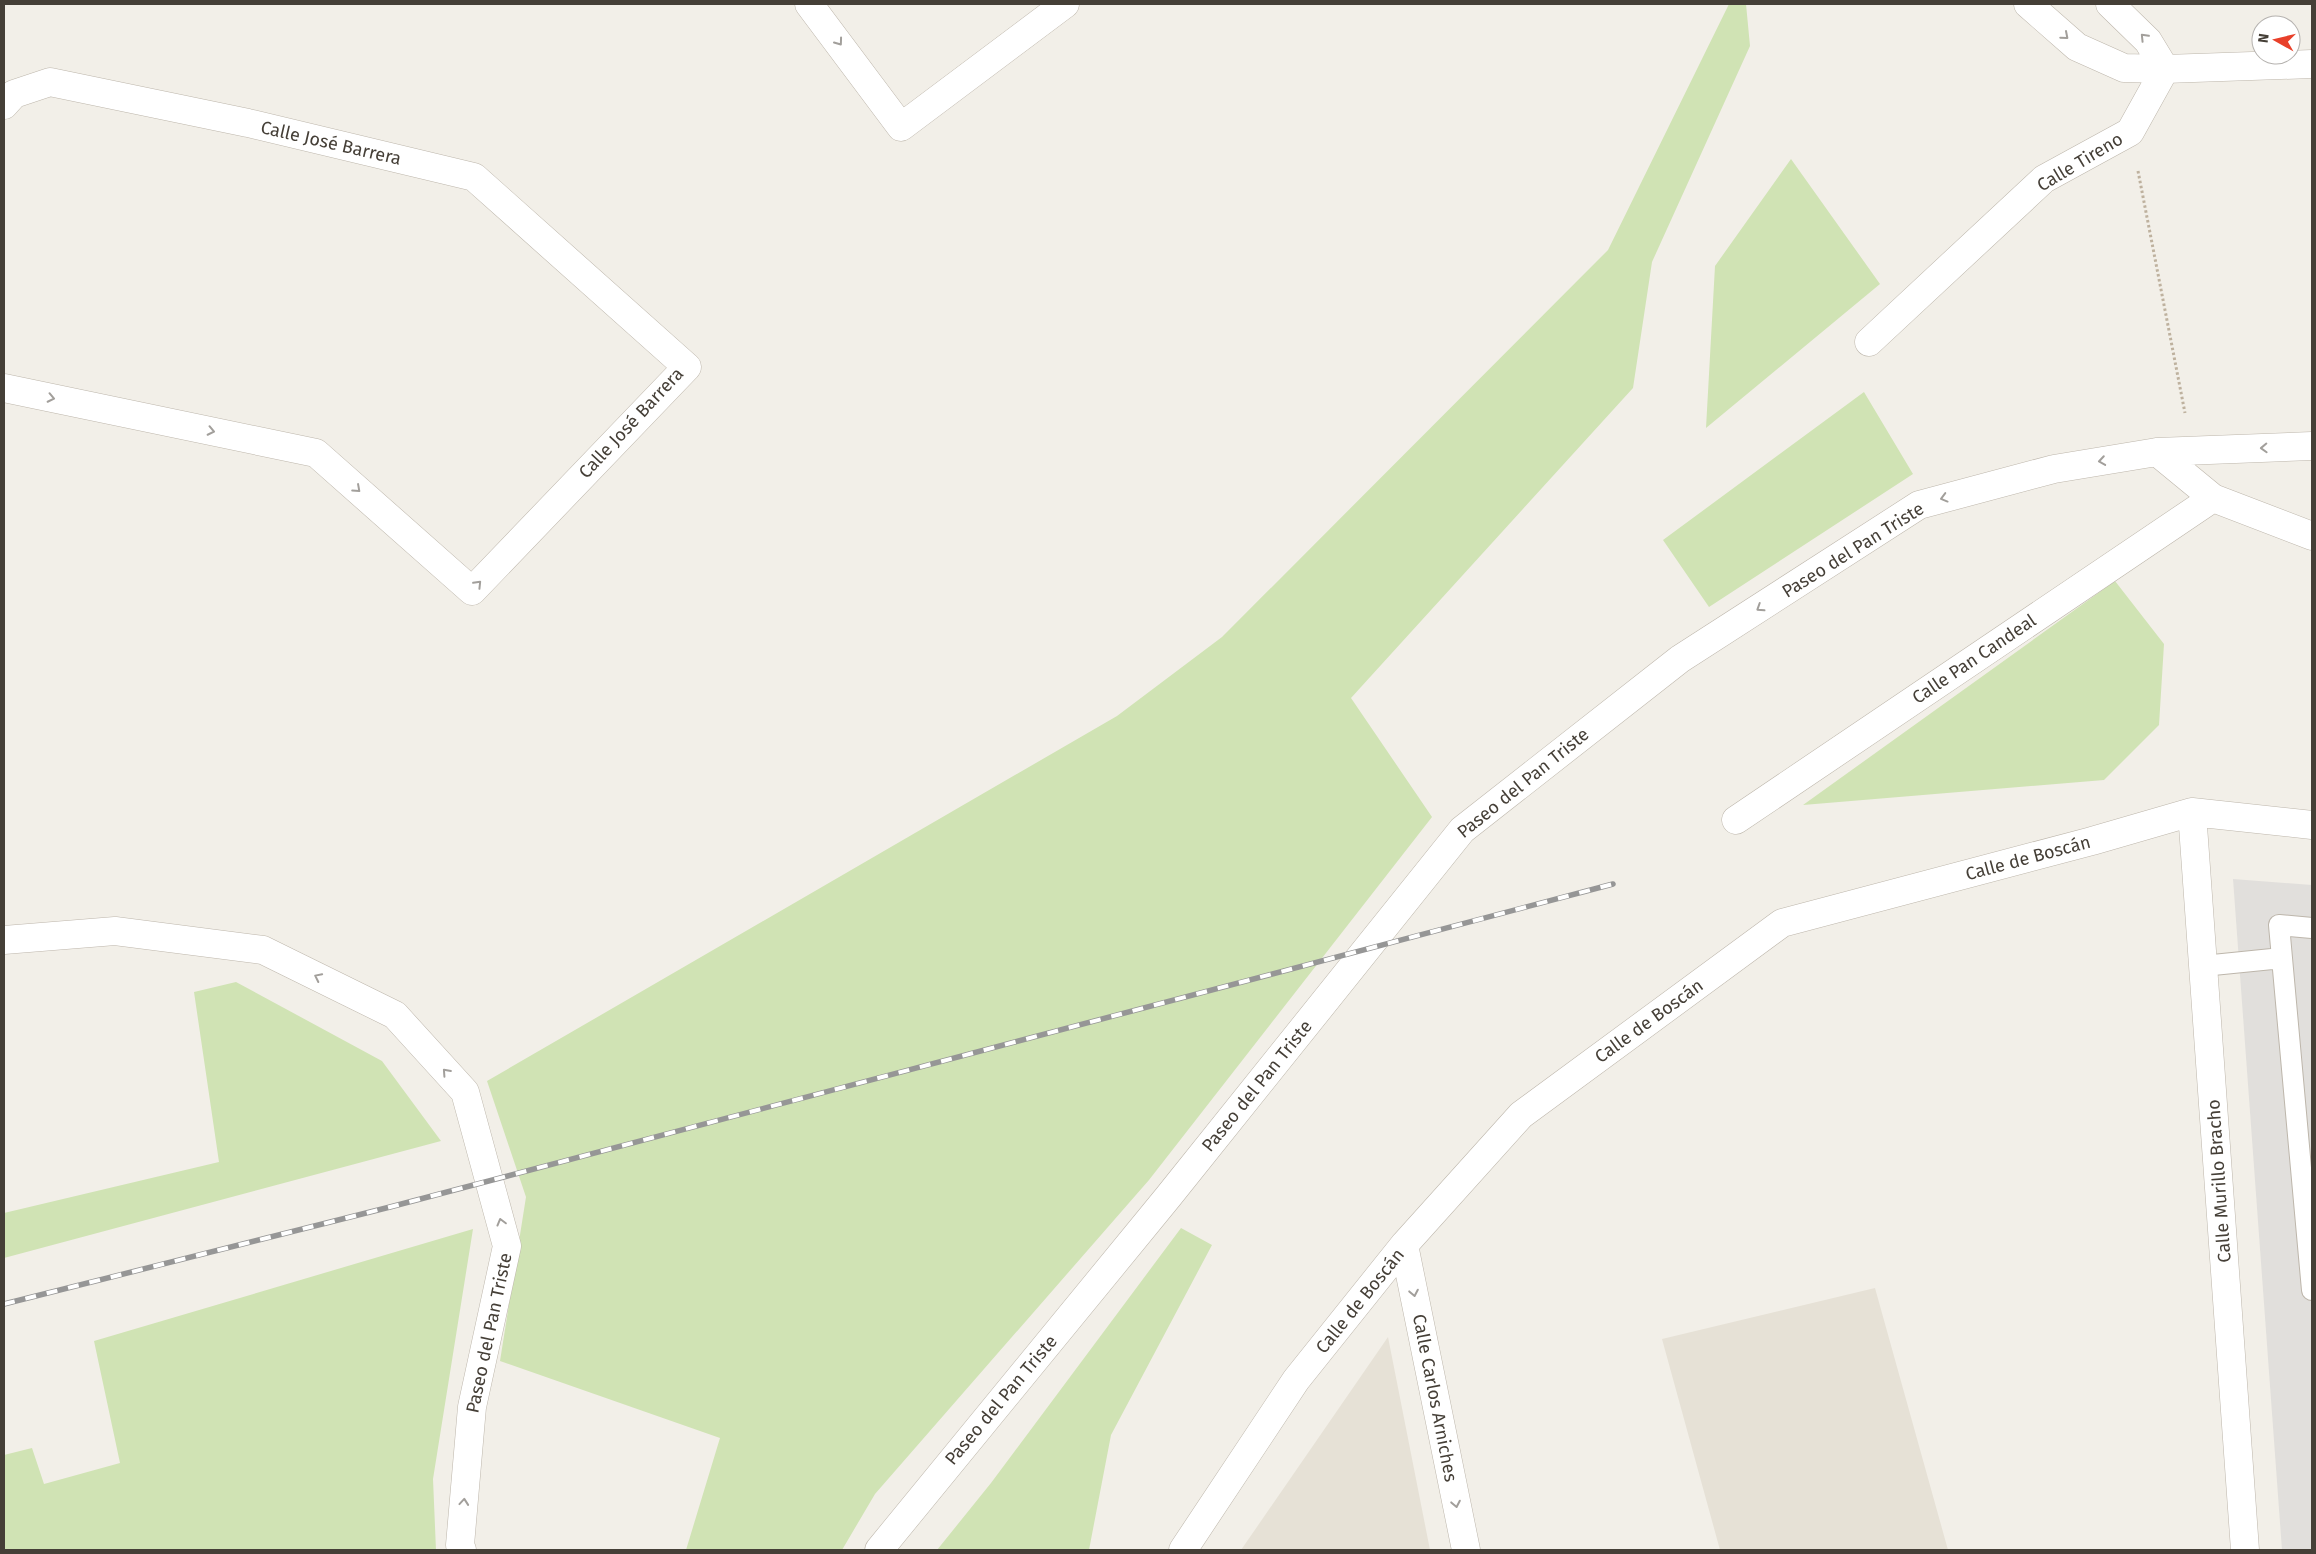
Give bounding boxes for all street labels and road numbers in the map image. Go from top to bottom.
street label: Calle José Barrera [259,116,403,170]
street label: Calle Tireno [2033,128,2127,196]
street label: Calle José Barrera [574,363,688,483]
street label: Paseo del Pan Triste [1778,497,1928,603]
street label: Calle Pan Candeal [1908,609,2040,709]
street label: Paseo del Pan Triste [1453,723,1593,843]
street label: Calle de Boscán [1963,831,2093,885]
street label: Calle de Boscán [1591,974,1707,1068]
street label: Paseo del Pan Triste [1197,1016,1317,1156]
street label: Calle Murillo Bracho [2202,1099,2236,1263]
street label: Calle de Boscán [1311,1244,1409,1358]
street label: Paseo del Pan Triste [461,1251,517,1415]
street label: Calle Carlos Arniches [1408,1312,1462,1484]
street label: Paseo del Pan Triste [940,1330,1062,1470]

